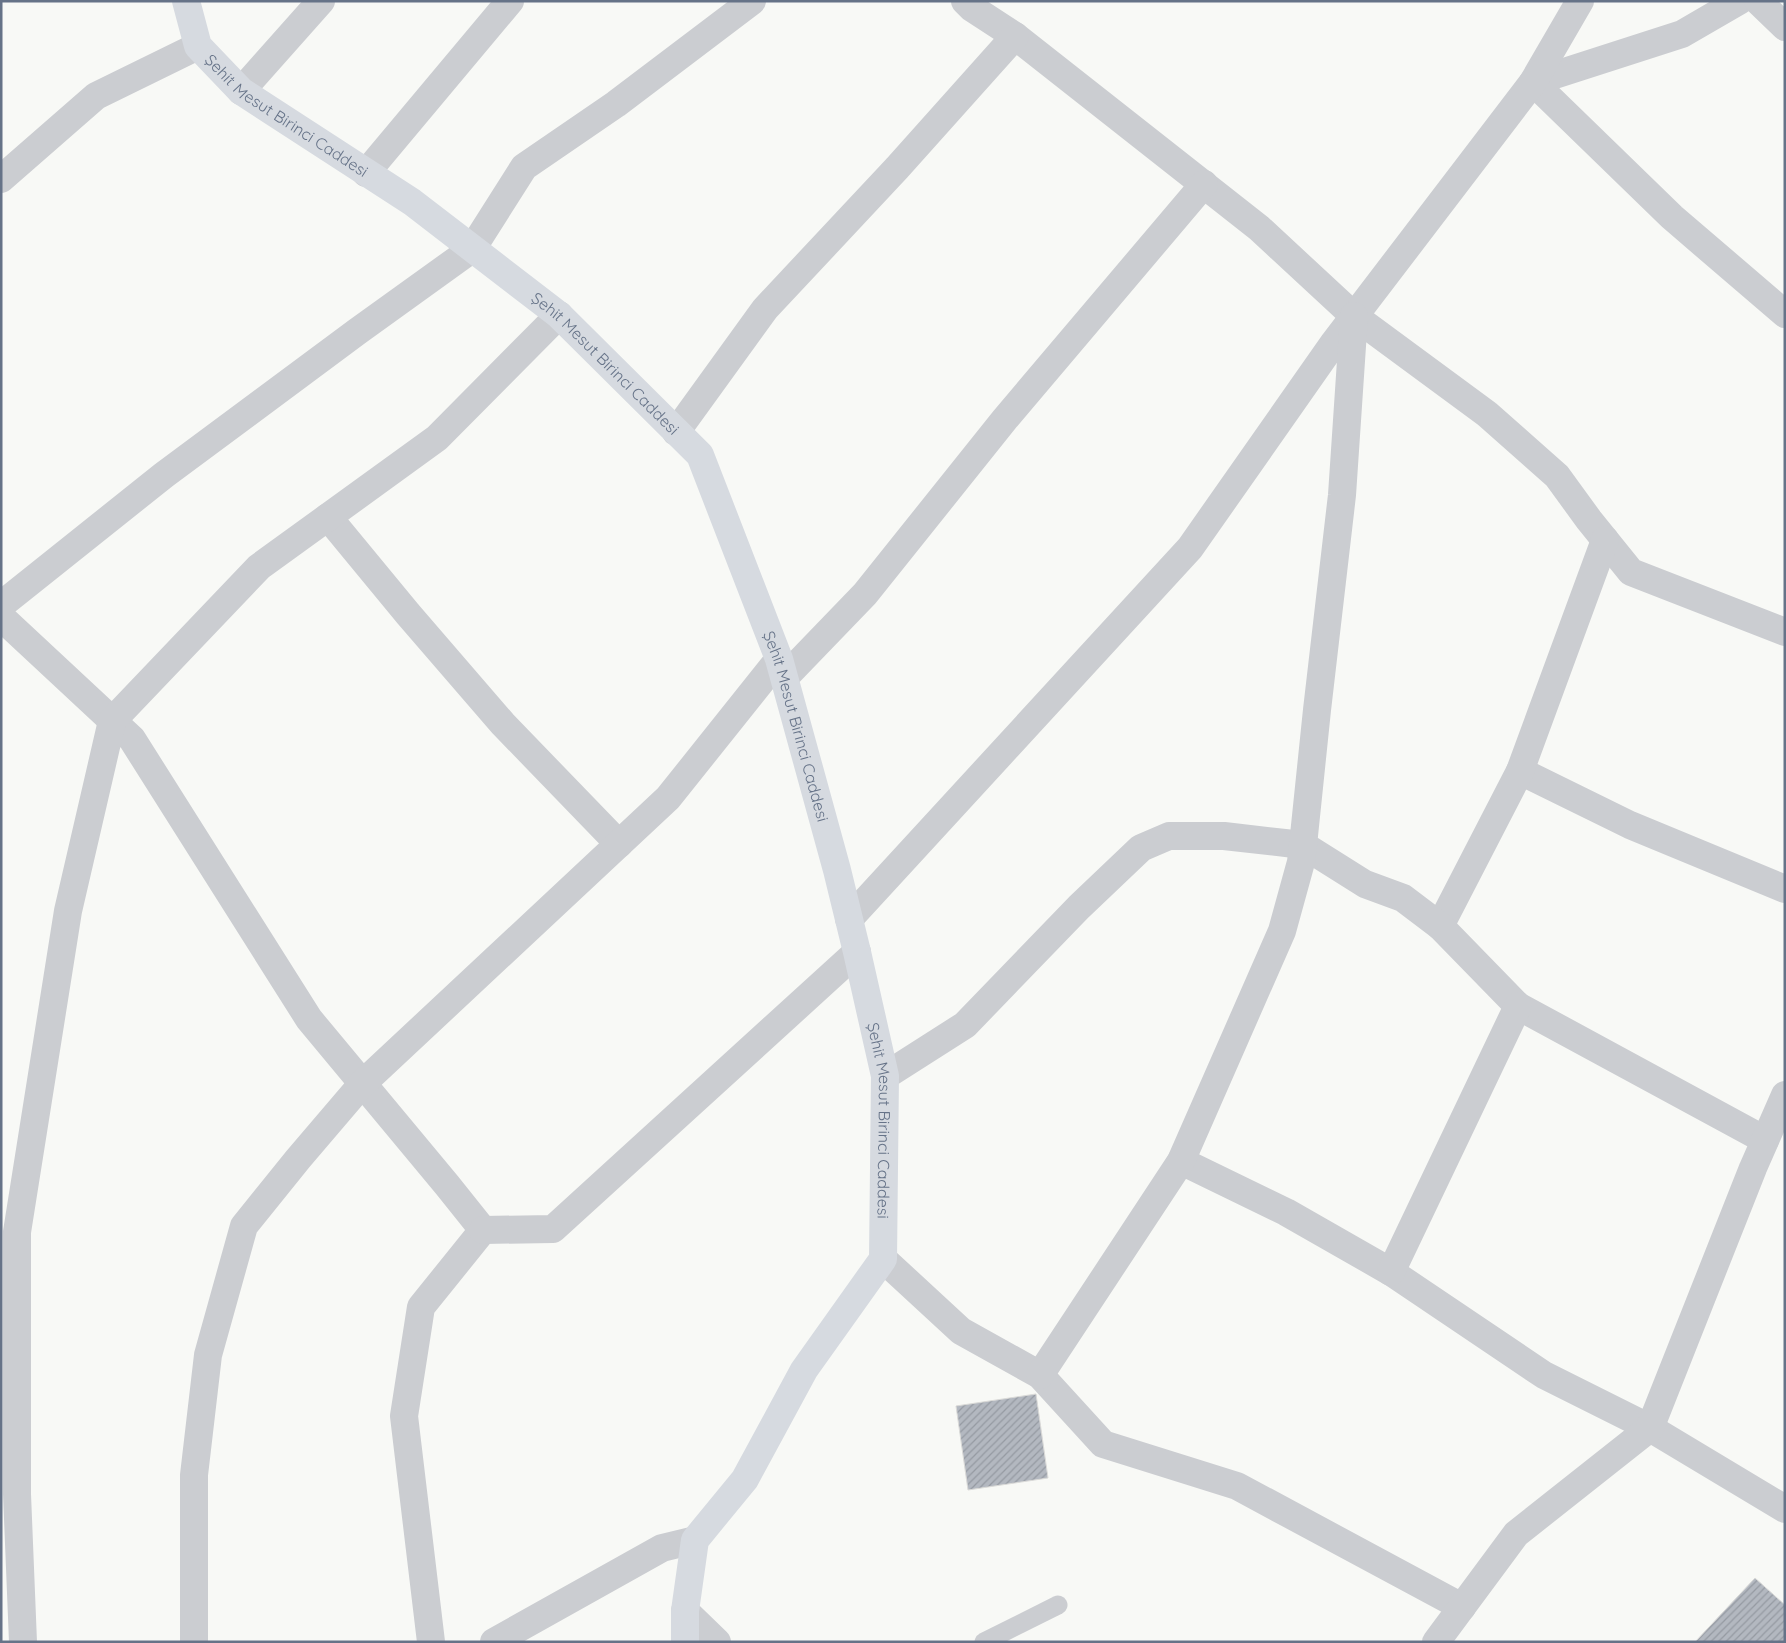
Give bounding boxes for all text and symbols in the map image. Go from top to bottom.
street label: Şehit Mesut Birinci Caddesi [201,50,372,181]
street label: Şehit Mesut Birinci Caddesi [528,288,684,439]
street label: Şehit Mesut Birinci Caddesi [759,628,833,824]
street label: Şehit Mesut Birinci Caddesi [863,1020,895,1219]

